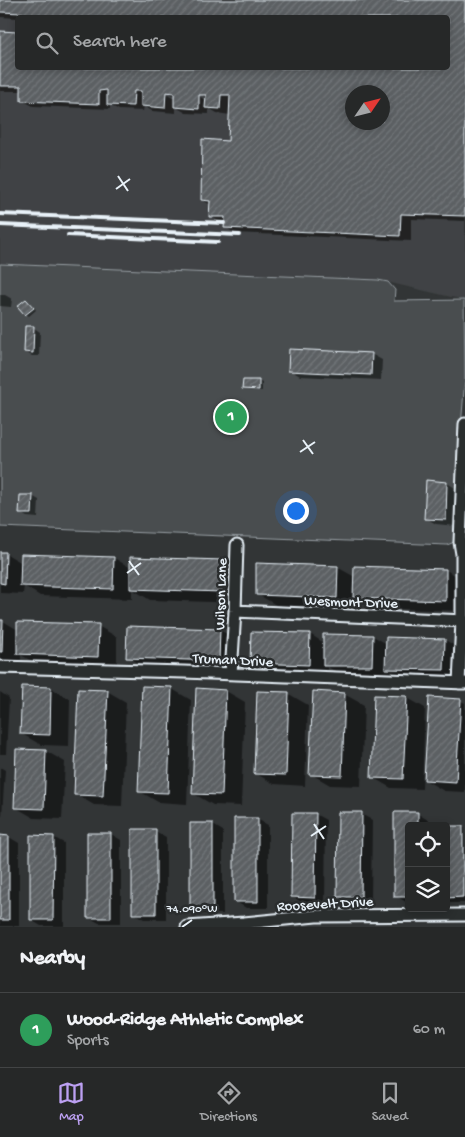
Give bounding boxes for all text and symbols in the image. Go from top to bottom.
search box [15,15,450,70]
icon: search [33,29,61,57]
text: Search here [73,31,167,54]
north arrow [345,85,390,130]
pin: 1 [215,398,247,436]
your location [283,498,309,524]
street label: Wilson Lane [212,558,232,630]
street label: Wesmont Drive [304,592,398,614]
street label: Truman Drive [191,650,274,672]
map controls [405,822,450,912]
button: locate [405,822,450,867]
button: layers [405,867,450,912]
street label: Roosevelt Drive [276,893,374,917]
text: 74.090°W [166,903,217,917]
text: Nearby [20,947,85,972]
text: Wood-Ridge Athletic Complex [67,1009,303,1032]
text: 1 [33,1021,39,1040]
text: 60 m [413,1021,445,1040]
text: Sports [67,1032,109,1051]
tab: Map [57,1079,85,1126]
tab: Directions [200,1079,257,1126]
tab: Saved [372,1079,408,1126]

